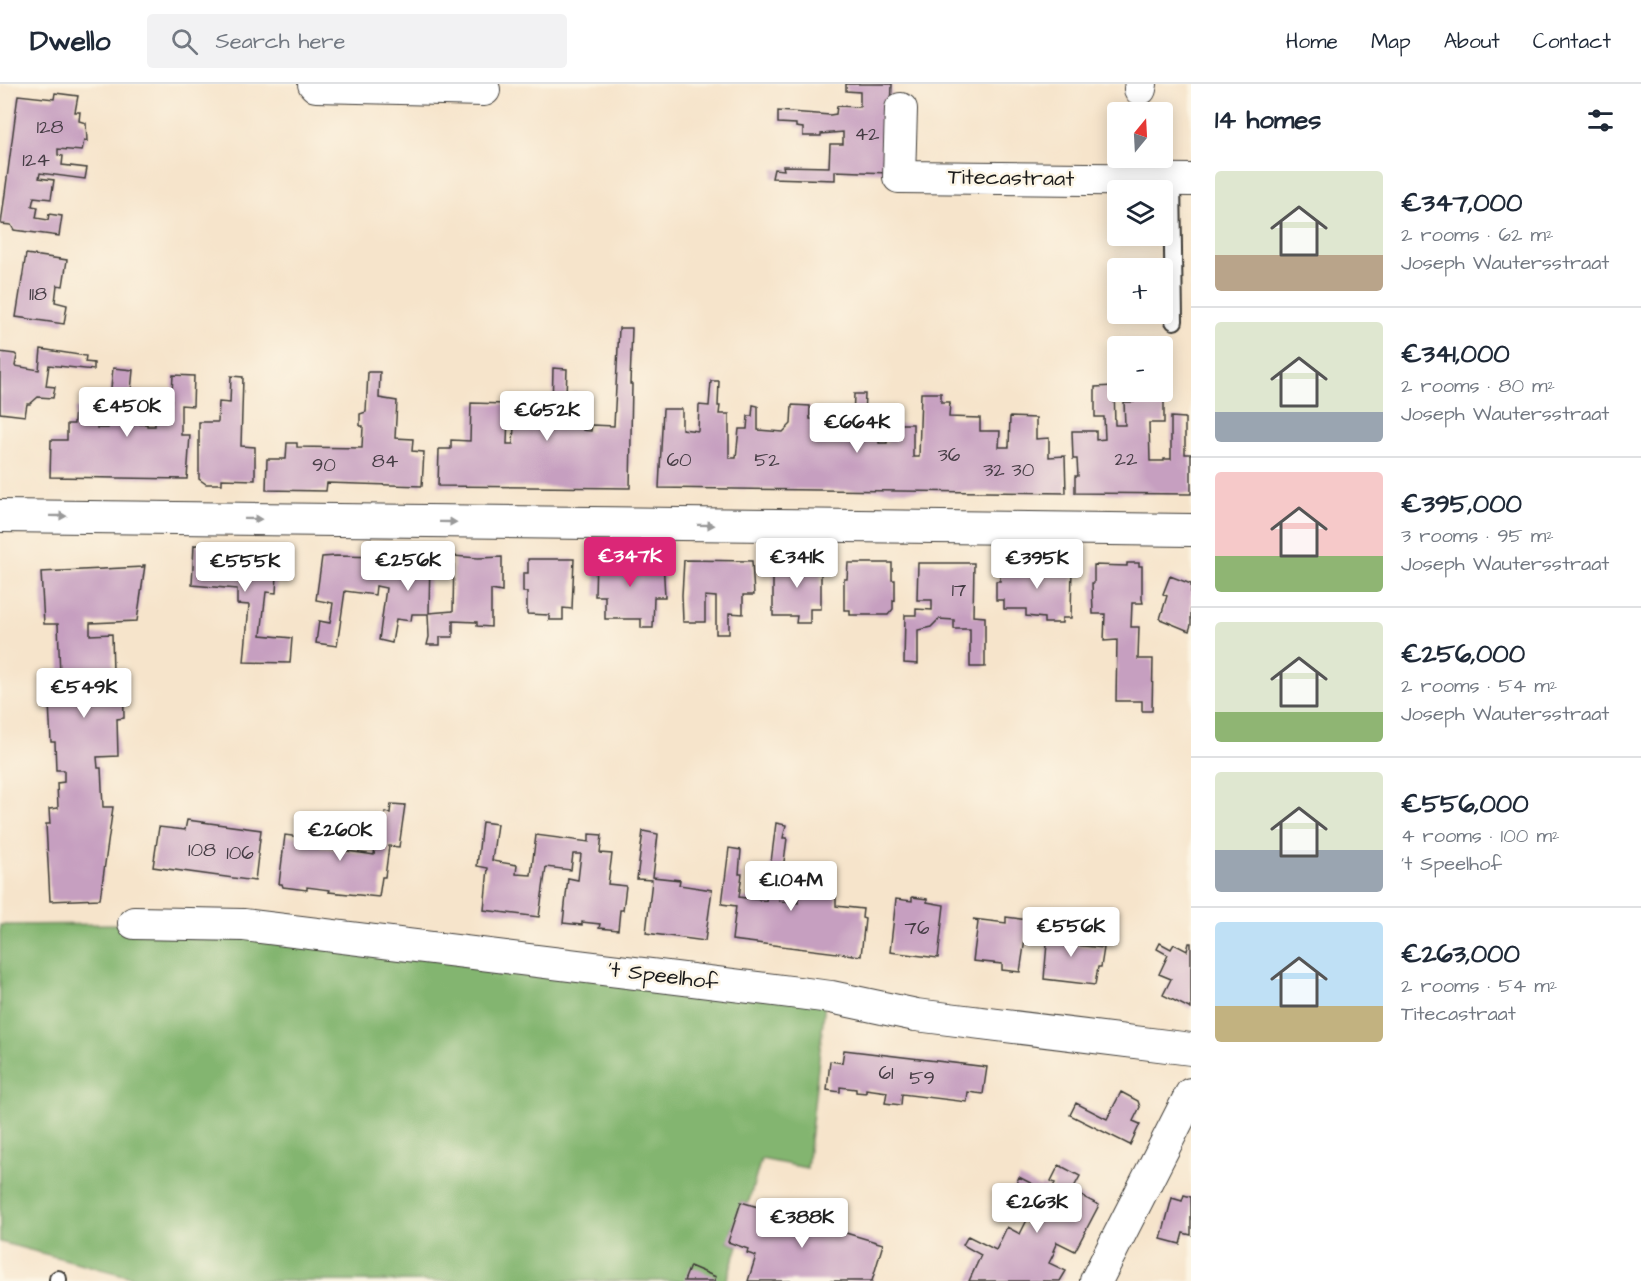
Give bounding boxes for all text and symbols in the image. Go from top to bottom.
search box [147,14,567,68]
text: Dwello [30,22,111,61]
icon: search [168,25,201,58]
text: Search here [216,26,345,57]
text: Home [1286,27,1338,56]
text: Map [1371,27,1411,56]
text: About [1444,27,1500,56]
text: Contact [1533,27,1611,56]
north arrow [1107,102,1173,168]
map controls [1107,102,1173,402]
text: 14 homes [1215,102,1321,138]
icon: filters [1584,104,1617,137]
house number: 128 [37,113,64,141]
house number: 42 [854,120,880,148]
house number: 124 [22,146,50,174]
street label: Titecastraat [948,161,1075,195]
button: layers [1107,180,1173,246]
text: €347,000 [1401,185,1522,221]
icon: home [1263,195,1335,267]
text: 2 rooms · 62 m² [1401,221,1553,249]
text: Joseph Wautersstraat [1401,249,1609,277]
button: + [1107,258,1173,324]
house number: 118 [29,280,47,308]
button: − [1107,336,1173,402]
text: €341,000 [1401,336,1510,372]
icon: home [1263,346,1335,418]
text: 2 rooms · 80 m² [1401,372,1555,400]
pin: €450K [85,387,169,438]
pin: €652K [505,391,589,442]
text: €450K [93,392,161,420]
text: €652K [514,396,580,424]
text: Joseph Wautersstraat [1401,400,1609,428]
pin: €664K [815,403,899,454]
text: €664K [824,408,890,436]
house number: 36 [938,441,961,469]
house number: 22 [1115,445,1138,473]
house number: 60 [666,446,692,474]
house number: 52 [754,446,780,474]
house number: 84 [372,447,399,475]
house number: 90 [312,451,336,479]
house number: 32 [983,456,1005,484]
house number: 30 [1012,456,1035,484]
text: €395,000 [1401,486,1522,522]
icon: home [1263,496,1335,568]
one-way arrow [49,511,68,521]
one-way arrow [244,514,263,524]
one-way arrow [439,517,458,527]
one-way arrow [697,520,716,530]
text: 3 rooms · 95 m² [1401,522,1554,550]
pin: €347K [588,537,672,588]
pin: €341K [755,538,839,589]
pin: €395K [995,539,1079,590]
pin: €256K [366,541,450,592]
pin: €555K [203,542,287,593]
text: €347K [598,542,662,570]
text: €341K [770,543,824,571]
text: €395K [1005,544,1069,572]
text: €256K [375,546,441,574]
text: €555K [210,547,280,575]
text: Joseph Wautersstraat [1401,550,1609,578]
house number: 17 [952,576,966,604]
text: €256,000 [1401,636,1525,672]
icon: home [1263,646,1335,718]
pin: €549K [42,668,126,719]
text: 2 rooms · 54 m² [1401,672,1557,700]
text: €549K [50,673,118,701]
text: Joseph Wautersstraat [1401,700,1609,728]
text: €556,000 [1401,786,1529,822]
icon: home [1263,796,1335,868]
pin: €260K [298,811,382,862]
text: €260K [308,816,372,844]
text: 4 rooms · 100 m² [1401,822,1559,850]
house number: 108 [188,836,216,864]
house number: 106 [226,839,254,867]
text: 't Speelhof [1401,850,1502,878]
pin: €1.04M [742,861,840,912]
text: €1.04M [759,866,823,894]
pin: €556K [1029,907,1113,958]
text: €556K [1037,912,1105,940]
house number: 76 [905,914,930,942]
text: €263,000 [1401,936,1520,972]
icon: home [1263,946,1335,1018]
street label: 't Speelhof [606,954,721,998]
text: 2 rooms · 54 m² [1401,972,1557,1000]
text: Titecastraat [1401,1000,1516,1028]
house number: 61 [878,1059,894,1087]
house number: 59 [909,1064,935,1092]
pin: €263K [995,1183,1079,1234]
text: €263K [1006,1188,1068,1216]
pin: €388K [760,1198,844,1249]
text: €388K [770,1203,834,1231]

